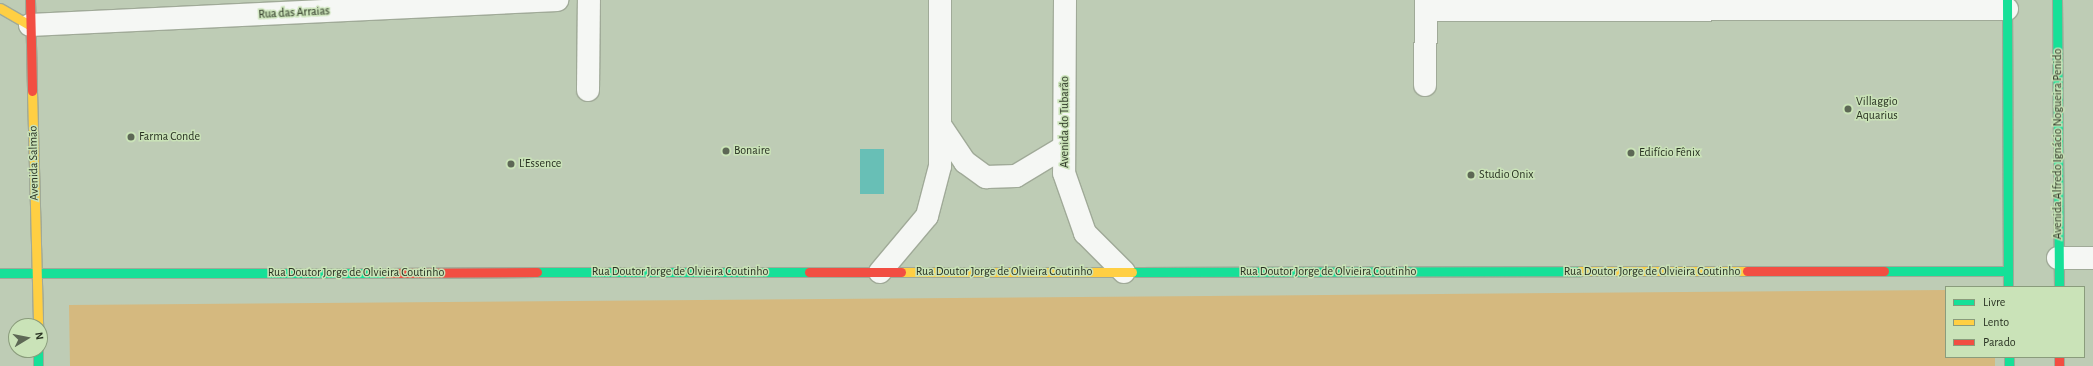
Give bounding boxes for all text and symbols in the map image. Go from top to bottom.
street label: Rua das Arraias [258,4,330,22]
street label: Avenida Alfredo Ignácio Nogueira Penido [2051,49,2065,239]
street label: Avenida do Tubarão [1058,76,1072,168]
place label: Villaggio Aquarius [1856,95,1898,123]
marker: Villaggio Aquarius [1843,104,1853,114]
street label: Avenida Salmão [26,125,42,201]
place label: Farma Conde [139,130,200,144]
marker: Farma Conde [126,132,136,142]
place label: Bonaire [734,144,770,158]
marker: Bonaire [721,146,731,156]
place label: Edifício Fênix [1639,146,1700,160]
marker: Edifício Fênix [1626,148,1636,158]
place label: L'Essence [519,157,561,171]
marker: L'Essence [506,159,516,169]
place label: Studio Onix [1479,168,1534,182]
marker: Studio Onix [1466,170,1476,180]
street label: Rua Doutor Jorge de Olvieira Coutinho [592,265,768,279]
street label: Rua Doutor Jorge de Olvieira Coutinho [916,265,1092,279]
street label: Rua Doutor Jorge de Olvieira Coutinho [1240,265,1416,279]
street label: Rua Doutor Jorge de Olvieira Coutinho [1564,265,1740,279]
street label: Rua Doutor Jorge de Olvieira Coutinho [268,266,444,280]
legend [1945,286,2085,358]
text: Livre [1983,296,2005,308]
text: Lento [1983,316,2009,328]
north arrow [8,318,48,358]
text: N [33,331,45,341]
text: Parado [1983,336,2016,348]

